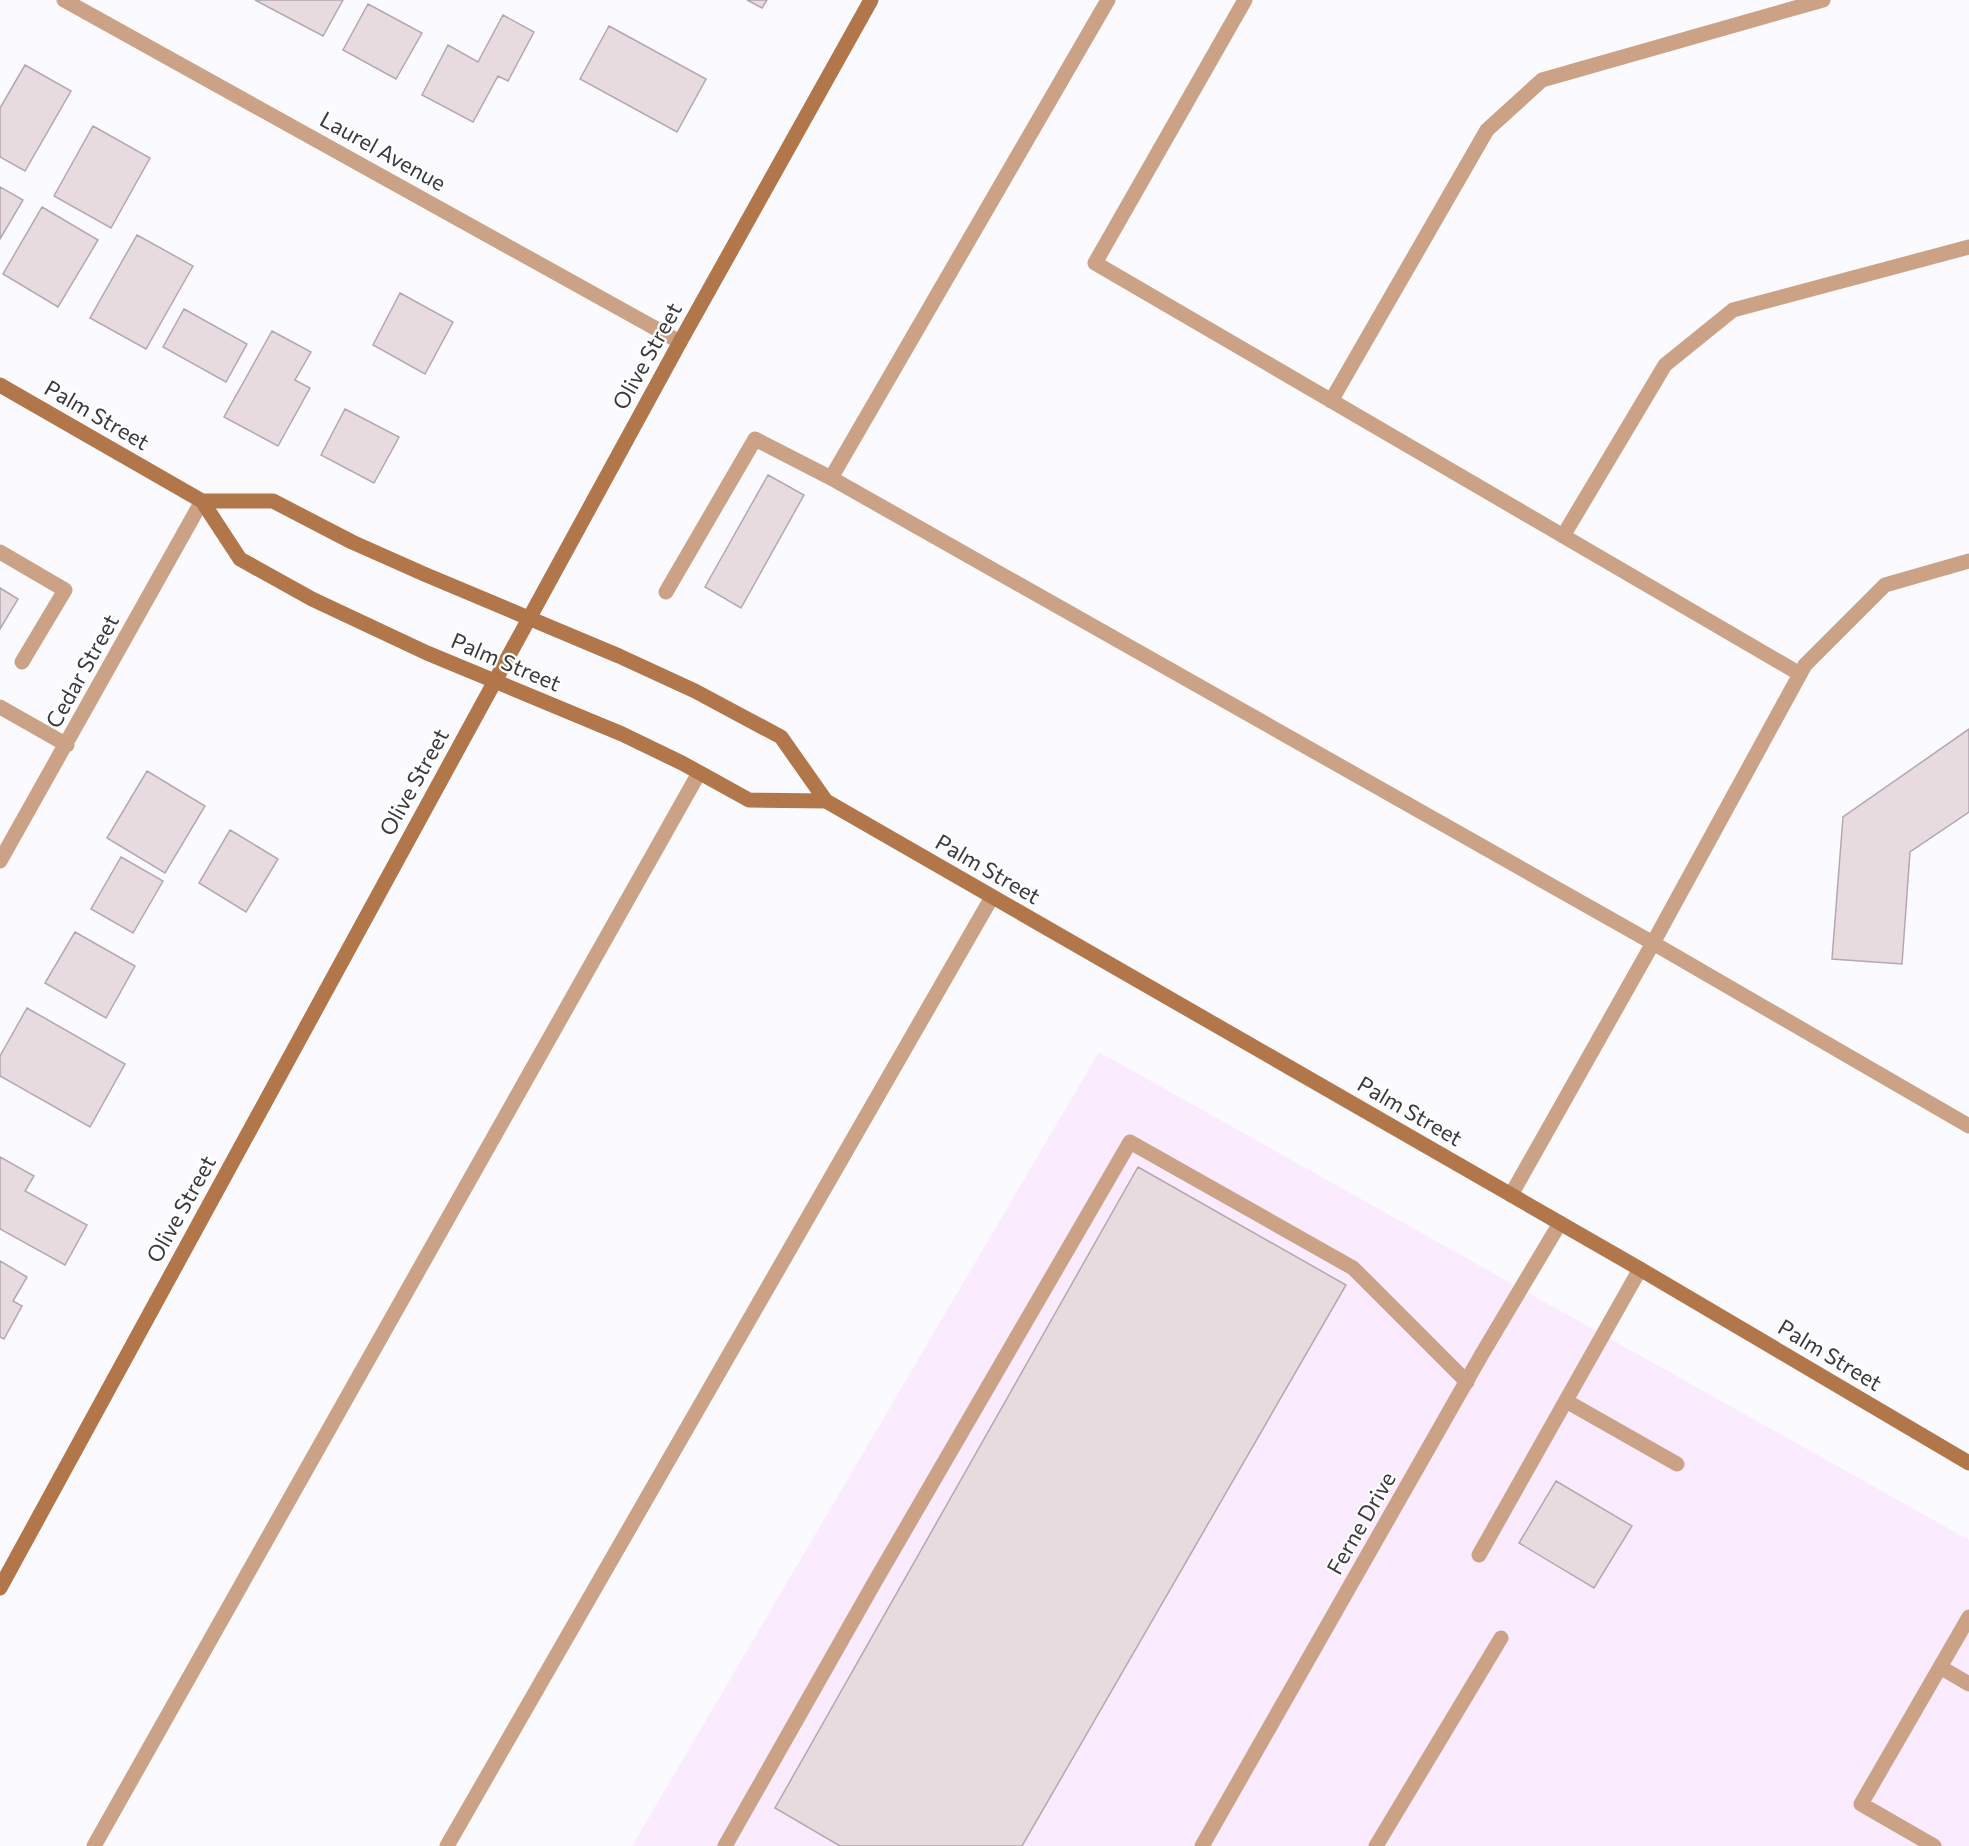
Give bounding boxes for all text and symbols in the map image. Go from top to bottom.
street label: Laurel Avenue [316,105,451,196]
street label: Olive Street [606,298,687,414]
street label: Palm Street [40,374,154,455]
street label: Cedar Street [39,609,124,732]
street label: Palm Street [447,626,565,697]
street label: Olive Street [373,724,454,840]
street label: Palm Street [931,828,1045,909]
street label: Palm Street [1353,1070,1467,1151]
street label: Olive Street [140,1151,221,1267]
street label: Palm Street [1773,1313,1887,1396]
street label: Ferne Drive [1320,1467,1401,1579]

